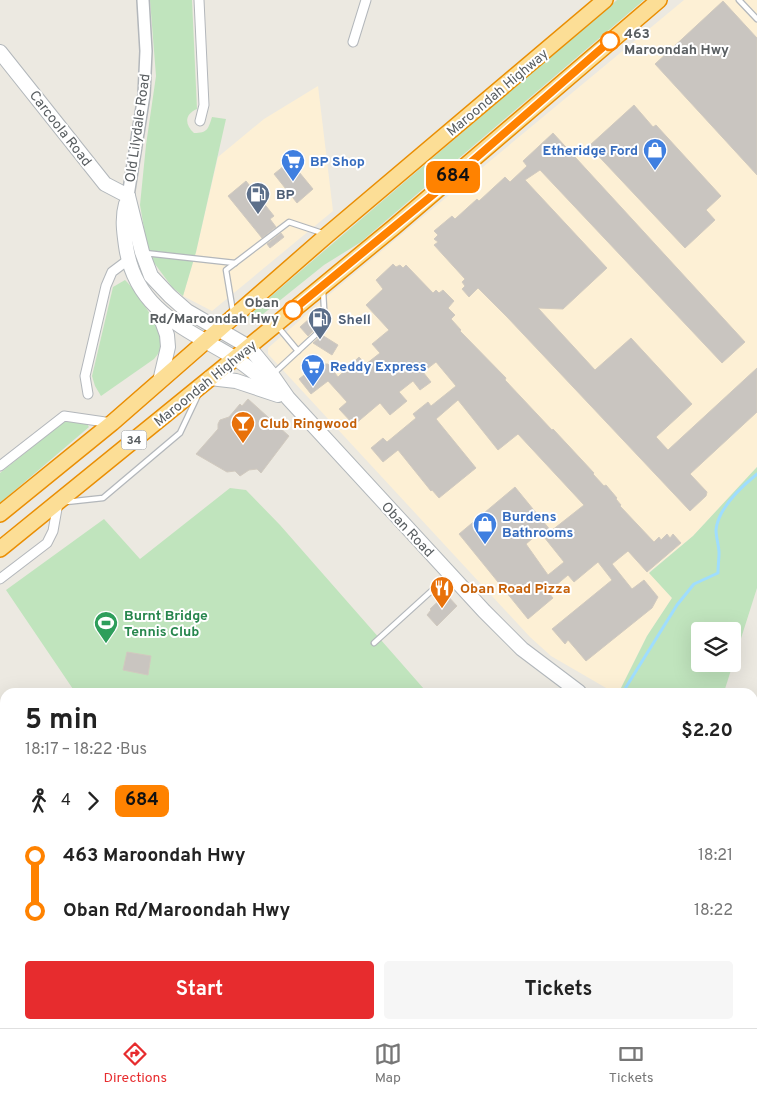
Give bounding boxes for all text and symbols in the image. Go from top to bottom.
place label: 463 Maroondah Hwy [624,26,729,59]
marker: 463 Maroondah Hwy [600,31,620,51]
street label: Maroondah Highway [444,46,552,141]
street label: Old Lilydale Road [122,73,155,184]
street label: Carcoola Road [25,88,95,170]
shop icon: Etheridge Ford [642,137,668,171]
place label: Etheridge Ford [543,143,638,160]
supermarket icon: BP Shop [280,148,306,182]
place label: BP Shop [310,154,365,171]
line badge: 684 [424,161,482,193]
text: 684 [436,165,470,188]
fuel station icon: BP [245,181,271,215]
place label: BP [276,187,295,204]
place label: Oban Rd/Maroondah Hwy [149,295,279,328]
marker: Oban Rd/Maroondah Hwy [283,300,303,320]
fuel station icon: Shell [307,306,333,340]
place label: Shell [338,312,371,329]
street label: Maroondah Highway [151,337,261,431]
supermarket icon: Reddy Express [300,353,326,387]
place label: Reddy Express [330,359,427,376]
bar icon: Club Ringwood [230,410,256,444]
place label: Club Ringwood [260,416,357,433]
road number: 34 [122,430,146,450]
street label: Oban Road [377,499,437,561]
place label: Burdens Bathrooms [502,509,573,542]
shop icon: Burdens Bathrooms [472,511,498,545]
restaurant icon: Oban Road Pizza [429,575,455,609]
place label: Oban Road Pizza [460,581,571,598]
place label: Burnt Bridge Tennis Club [124,608,208,641]
sports icon: Burnt Bridge Tennis Club [93,610,119,644]
map controls [691,622,741,672]
button: layers [691,622,741,672]
text: 5 min [25,703,98,739]
text: $2.20 [681,719,733,743]
text: 18:17 – 18:22 · Bus [25,740,147,760]
icon: walk [25,787,53,815]
icon: forward [79,787,107,815]
text: 684 [125,789,159,812]
text: 4 [61,791,71,811]
text: 463 Maroondah Hwy [63,844,246,868]
text: 18:21 [698,846,733,866]
text: Oban Rd/Maroondah Hwy [63,899,290,923]
text: 18:22 [694,901,733,921]
button: Start [25,961,374,1019]
button: Tickets [384,961,733,1019]
tab: Directions [103,1040,167,1087]
tab: Map [374,1040,402,1087]
tab: Tickets [609,1040,654,1087]

